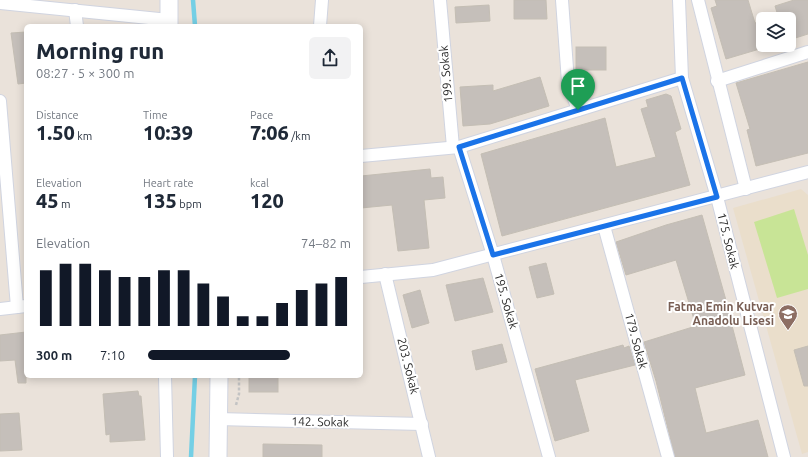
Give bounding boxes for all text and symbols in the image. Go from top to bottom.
map controls [756,12,796,52]
button: layers [756,12,796,52]
button: share [309,37,351,79]
text: Morning run [36,38,164,63]
street label: 199. Sokak [437,45,454,103]
text: 08:27 · 5 × 300 m [36,66,135,80]
pin [561,69,595,110]
icon: arrive [567,75,589,97]
text: Distance [36,109,79,121]
text: Time [143,109,168,121]
text: Pace [250,109,273,121]
text: 1.50 [36,121,75,144]
text: 10:39 [143,121,193,144]
text: 7:06 [250,121,289,144]
text: km [75,130,92,142]
text: /km [289,130,310,142]
text: Elevation [36,177,82,189]
text: Heart rate [143,177,194,189]
text: kcal [250,177,269,189]
text: 45 [36,189,59,212]
text: 135 [143,189,177,212]
text: 120 [250,189,284,212]
text: m [59,198,71,210]
text: bpm [177,198,202,210]
street label: 175. Sokak [715,211,742,270]
text: Elevation [36,236,90,250]
text: 74–82 m [301,236,351,250]
street label: 195. Sokak [492,271,521,330]
place label: Fatma Emin Kutvar Anadolu Lisesi [668,300,774,327]
school or university icon: Fatma Emin Kutvar Anadolu Lisesi [777,303,799,331]
street label: 179. Sokak [623,311,650,370]
street label: 203. Sokak [395,336,422,395]
text: 300 m [36,348,72,362]
text: 7:10 [100,348,125,362]
street label: 142. Sokak [291,414,349,429]

